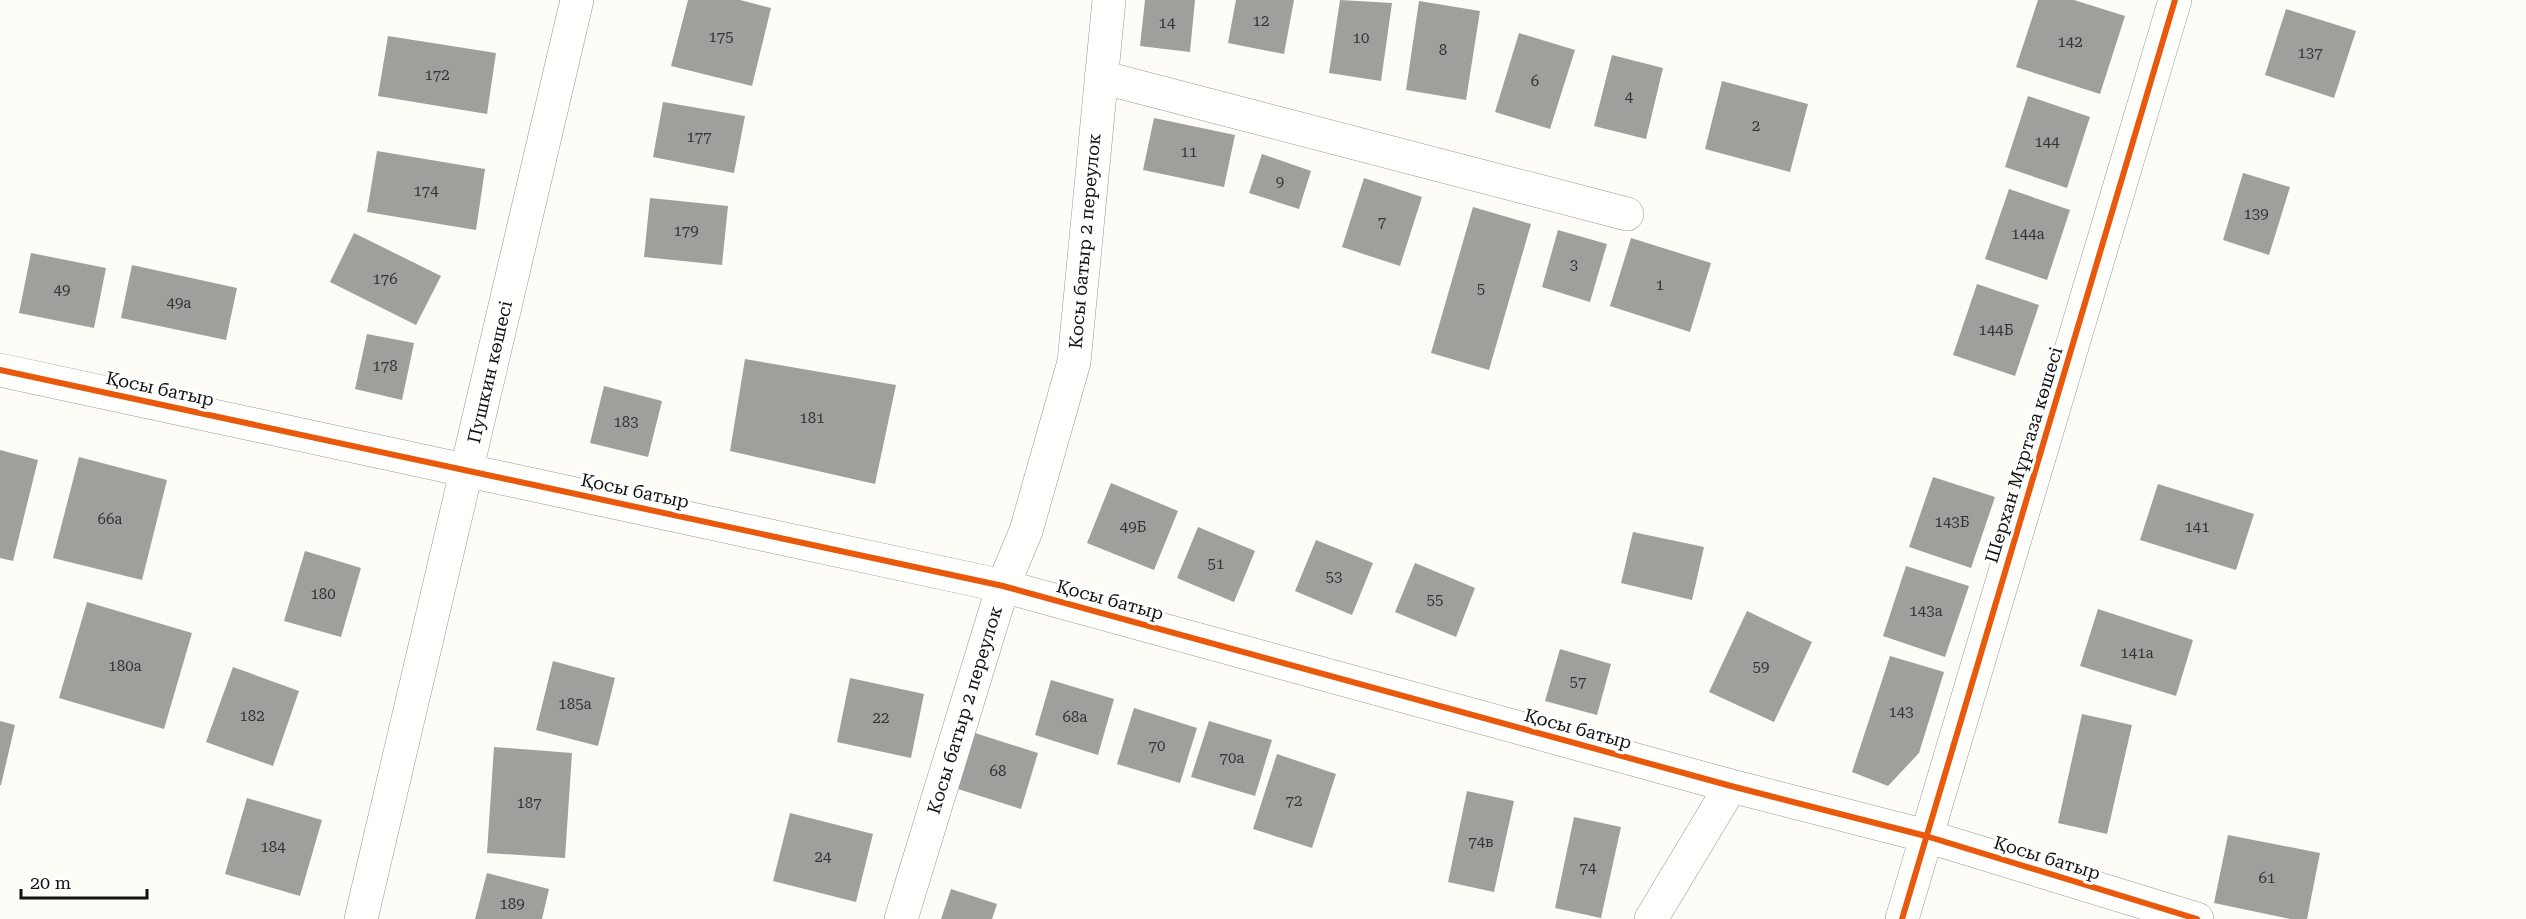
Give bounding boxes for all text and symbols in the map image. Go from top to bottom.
house number: 12 [1253,12,1269,30]
house number: 14 [1159,14,1176,32]
house number: 175 [708,28,734,46]
house number: 10 [1353,29,1369,47]
house number: 142 [2057,33,2083,51]
house number: 8 [1439,41,1447,59]
house number: 137 [2297,44,2323,62]
house number: 172 [424,66,450,84]
house number: 6 [1531,72,1539,90]
house number: 4 [1625,88,1634,106]
house number: 2 [1752,117,1760,135]
house number: 177 [686,128,712,146]
street label: Косы батыр 2 переулок [1065,132,1104,350]
house number: 144 [2034,133,2060,151]
house number: 11 [1181,143,1197,161]
house number: 9 [1276,173,1284,191]
house number: 174 [413,182,439,200]
house number: 139 [2243,205,2269,223]
house number: 7 [1378,213,1386,231]
house number: 179 [673,222,699,240]
house number: 144а [2011,225,2045,243]
house number: 3 [1570,256,1578,274]
house number: 176 [372,270,398,288]
house number: 1 [1656,276,1664,294]
house number: 5 [1477,280,1485,298]
house number: 49 [54,281,70,299]
house number: 49а [167,294,191,312]
street label: Пушкин көшесі [463,298,516,445]
house number: 144Б [1979,321,2014,339]
street label: Шерхан Мұртаза көшесі [1981,344,2067,566]
house number: 178 [372,357,398,375]
street label: Қосы батыр [104,367,216,410]
house number: 181 [799,409,825,427]
house number: 183 [613,413,639,431]
street label: Қосы батыр [579,469,691,512]
house number: 66а [98,510,122,528]
house number: 143Б [1935,513,1970,531]
house number: 49Б [1120,518,1147,536]
house number: 141 [2184,518,2210,536]
house number: 51 [1208,555,1224,573]
house number: 53 [1326,568,1342,586]
street label: Қосы батыр [1054,575,1166,624]
house number: 180 [310,585,336,603]
house number: 55 [1427,591,1443,609]
house number: 143а [1909,602,1943,620]
street label: Косы батыр 2 переулок [923,603,1006,816]
house number: 141а [2120,644,2154,662]
house number: 180а [108,657,142,675]
house number: 59 [1753,658,1769,676]
house number: 57 [1570,673,1586,691]
house number: 185а [558,695,592,713]
house number: 143 [1888,703,1914,721]
street label: Қосы батыр [1522,704,1634,753]
house number: 182 [239,707,265,725]
house number: 68а [1063,708,1087,726]
house number: 22 [873,709,889,727]
house number: 70 [1149,737,1165,755]
house number: 70а [1220,749,1244,767]
house number: 68 [990,762,1006,780]
house number: 72 [1286,792,1302,810]
house number: 187 [516,794,542,812]
street label: Қосы батыр [1991,831,2103,884]
house number: 74в [1468,833,1494,851]
house number: 184 [260,838,286,856]
house number: 24 [815,848,832,866]
house number: 74 [1580,859,1597,877]
scale bar [21,862,147,900]
house number: 61 [2259,869,2275,887]
text: 20 m [30,872,71,893]
house number: 189 [499,895,525,913]

